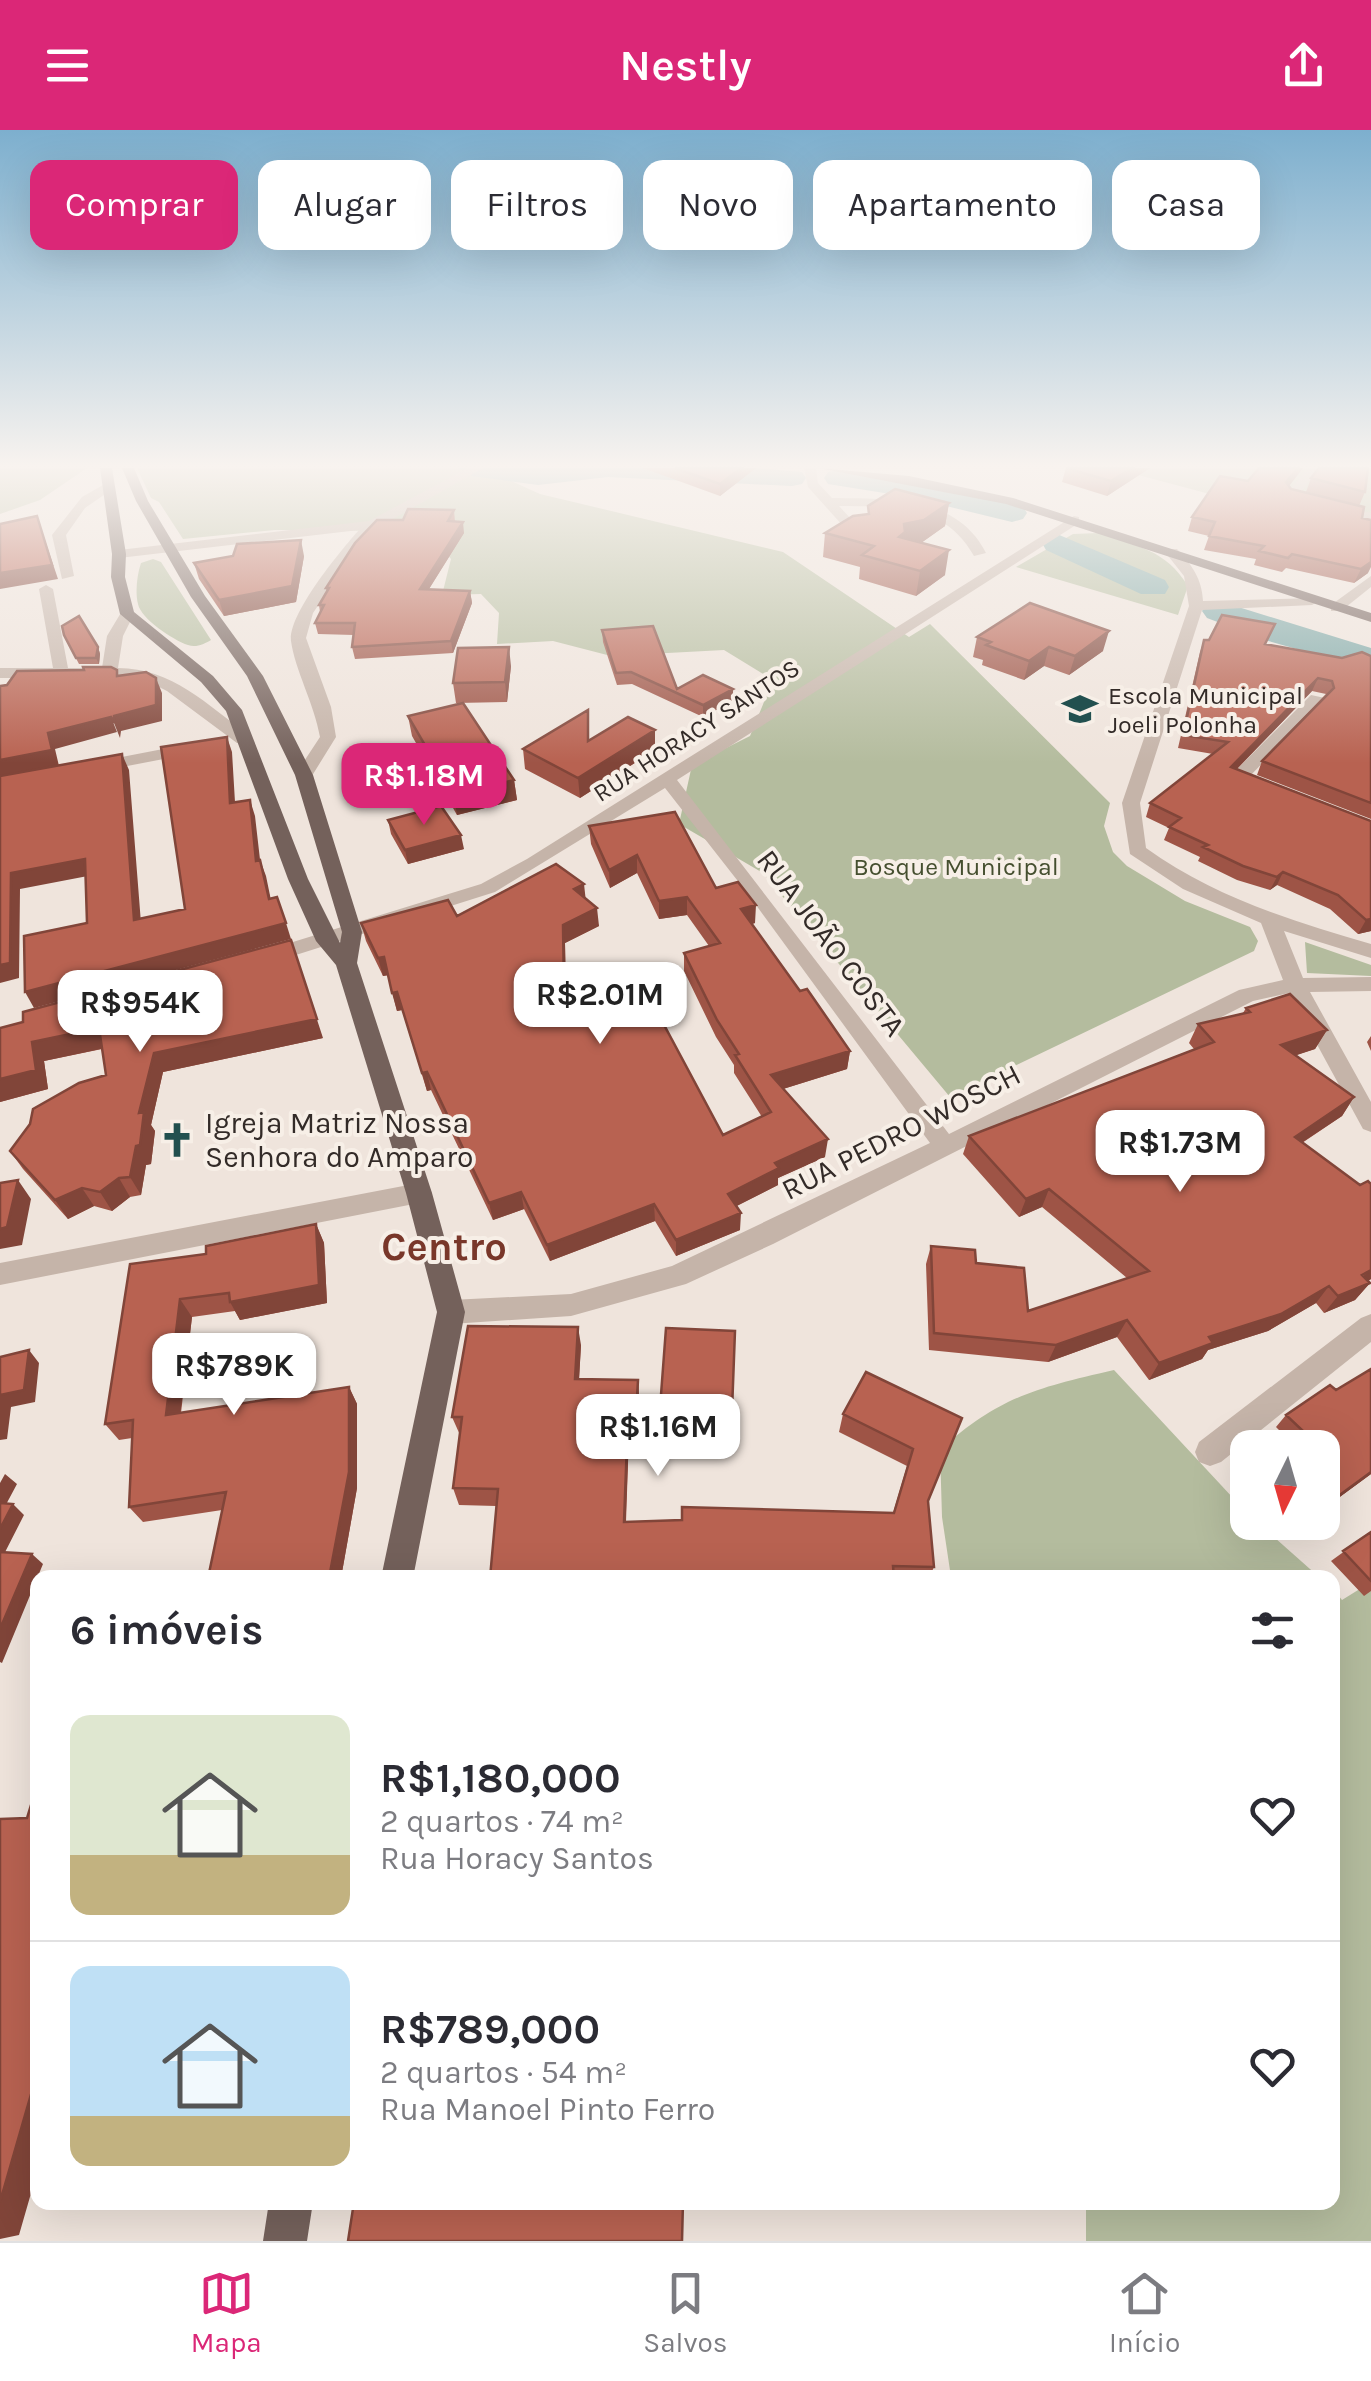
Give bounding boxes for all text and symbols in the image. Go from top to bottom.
icon: menu [40,38,95,93]
icon: share [1276,38,1331,93]
text: Nestly [619,39,752,91]
chip: Comprar [30,160,238,250]
chip: Alugar [258,160,431,250]
chip: Filtros [451,160,623,250]
chip: Novo [643,160,793,250]
chip: Apartamento [813,160,1092,250]
chip: Casa [1112,160,1260,250]
street label: RUA HORACY SANTOS [588,653,805,808]
place label: Escola Municipal Joeli Polonha [1108,681,1303,739]
school or university icon: Escola Municipal Joeli Polonha [1061,690,1099,728]
pin: R$1.18M [332,743,516,828]
text: R$1.18M [363,757,485,794]
street label: RUA JOÃO COSTA [749,843,913,1043]
park label: Bosque Municipal [853,852,1059,881]
pin: R$2.01M [508,962,692,1047]
pin: R$954K [59,970,221,1055]
text: R$2.01M [536,976,664,1013]
text: R$954K [80,984,200,1021]
street label: RUA PEDRO WOSCH [776,1056,1026,1208]
place label: Igreja Matriz Nossa Senhora do Amparo [205,1105,474,1175]
pin: R$1.73M [1088,1110,1272,1195]
church icon: Igreja Matriz Nossa Senhora do Amparo [158,1121,196,1159]
text: R$1.73M [1118,1124,1242,1161]
district label: Centro [381,1223,507,1270]
pin: R$789K [153,1333,315,1418]
text: R$789K [174,1347,294,1384]
pin: R$1.16M [566,1394,750,1479]
text: R$1.16M [598,1408,718,1445]
north arrow [1230,1430,1340,1540]
map controls [1230,1430,1340,1540]
icon: filters [1245,1603,1300,1658]
text: 6 imóveis [70,1605,264,1655]
text: R$1,180,000 [380,1753,621,1803]
icon: home [150,1755,270,1875]
icon: heart [1245,1788,1300,1843]
text: 2 quartos · 74 m² [380,1803,624,1840]
text: Rua Horacy Santos [380,1840,654,1877]
text: R$789,000 [380,2004,600,2054]
icon: home [150,2006,270,2126]
icon: heart [1245,2039,1300,2094]
text: 2 quartos · 54 m² [380,2054,627,2091]
text: Rua Manoel Pinto Ferro [380,2091,715,2128]
tab: Mapa [191,2266,262,2359]
tab: Salvos [643,2266,728,2359]
tab: Início [1109,2266,1180,2359]

